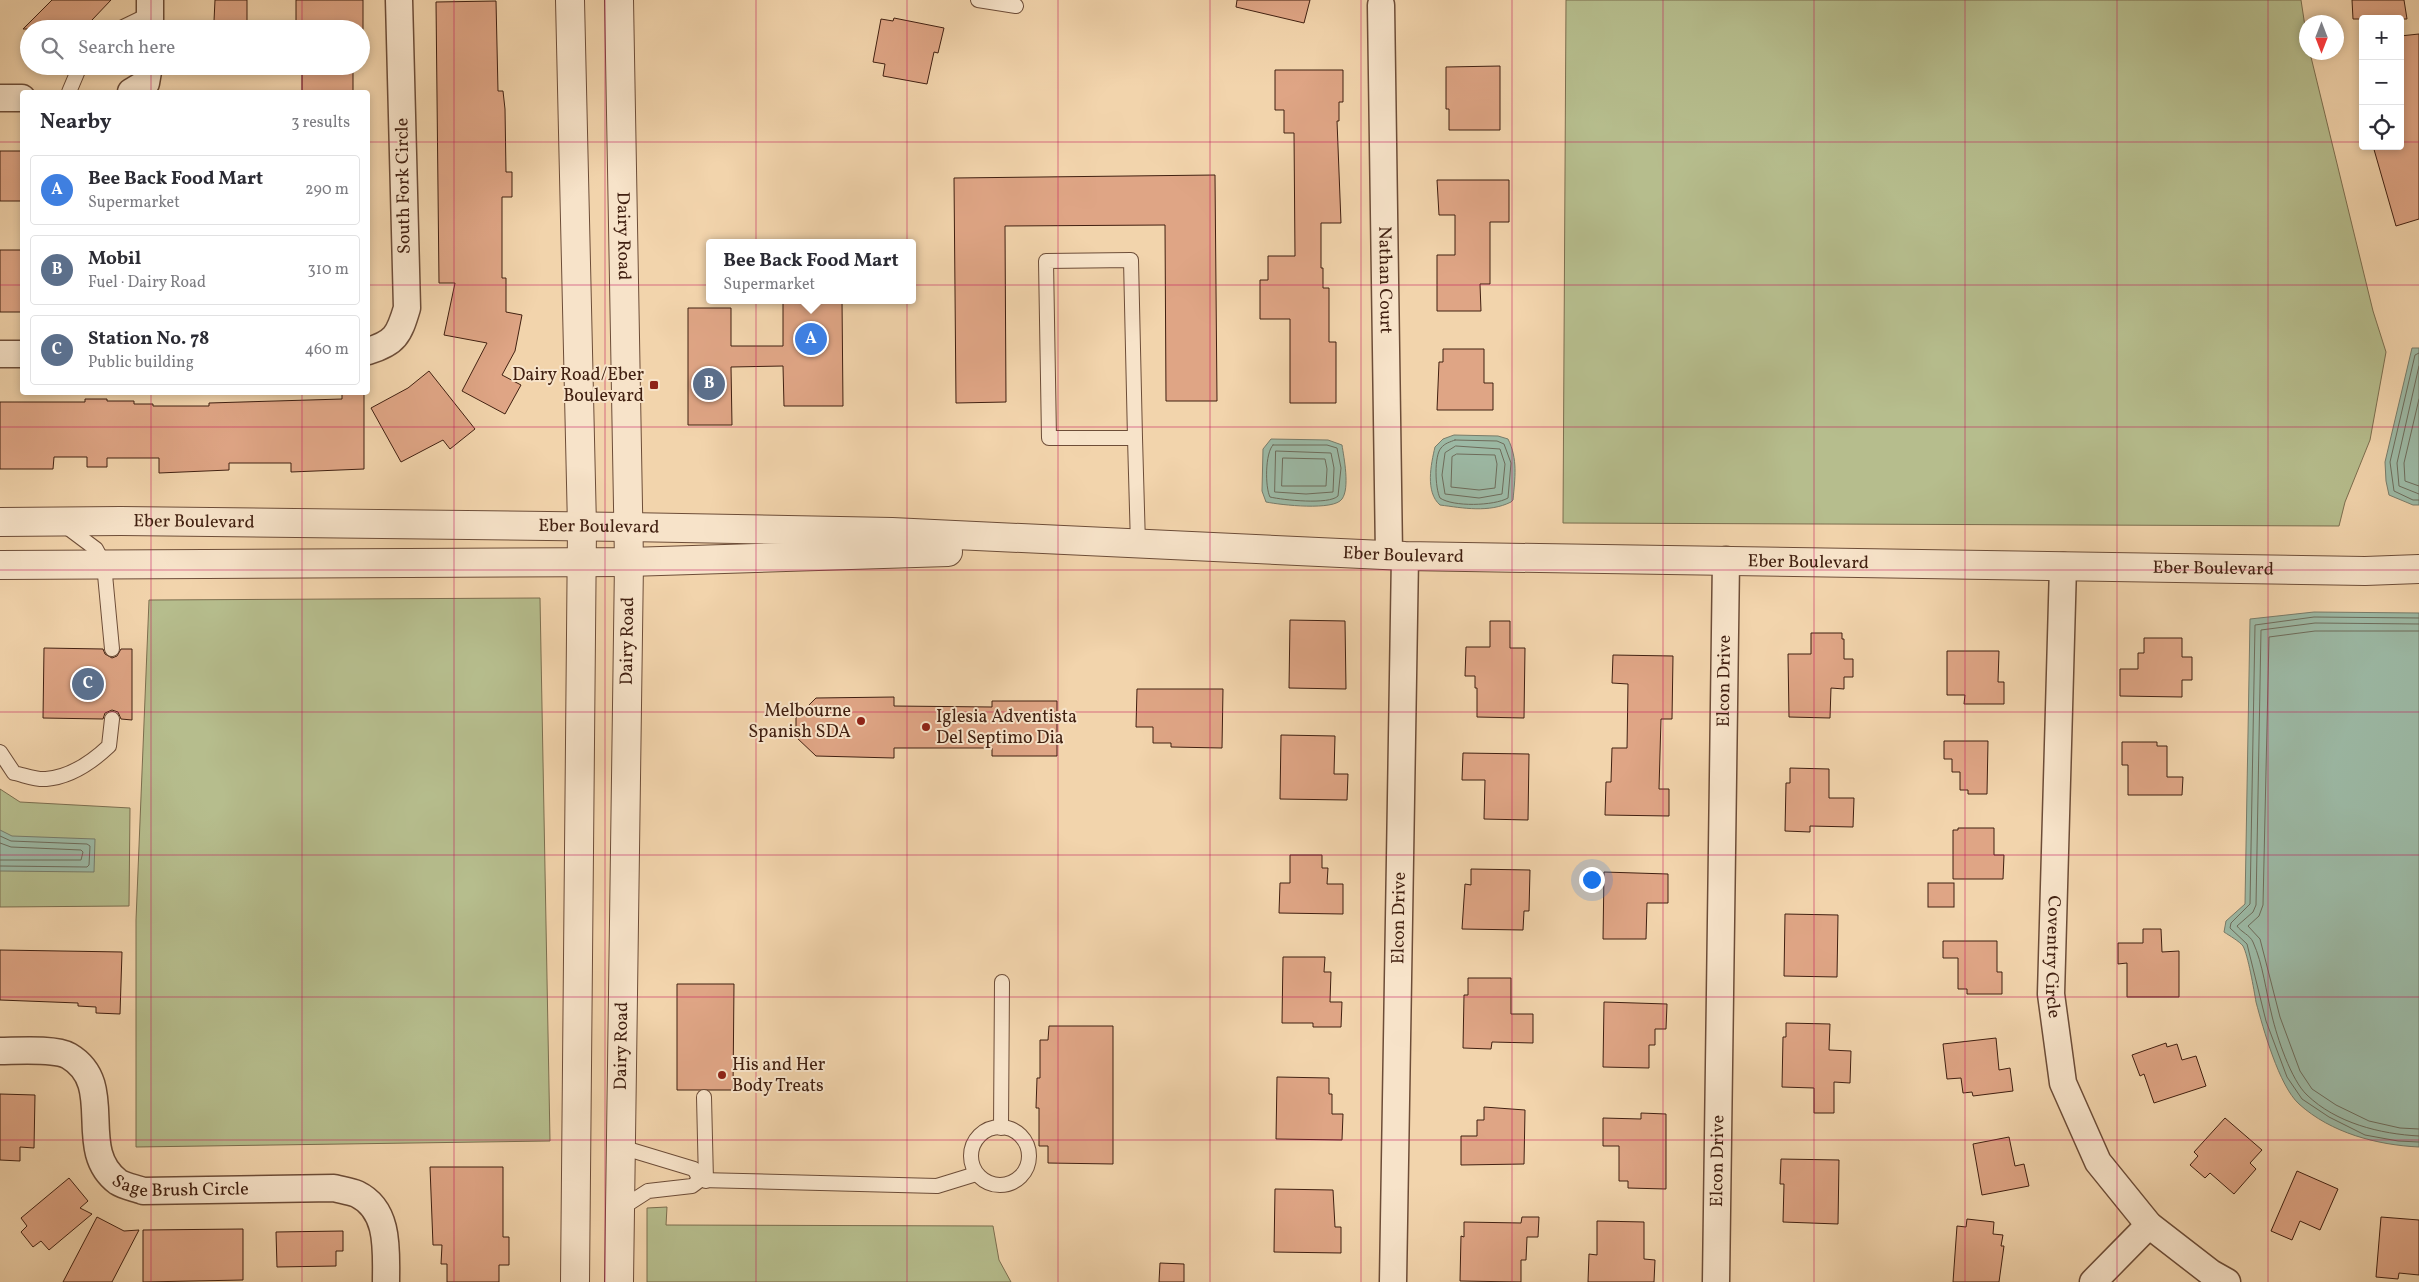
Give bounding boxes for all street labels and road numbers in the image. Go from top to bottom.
street label: South Fork Circle [390,118,418,254]
street label: Dairy Road [610,191,636,280]
street label: Nathan Court [1372,226,1398,334]
street label: Eber Boulevard [133,509,255,535]
street label: Eber Boulevard [538,513,660,540]
street label: Eber Boulevard [1342,541,1464,569]
street label: Eber Boulevard [1747,549,1869,576]
street label: Eber Boulevard [2152,555,2274,582]
street label: Dairy Road [615,597,641,685]
street label: Elcon Drive [1711,635,1737,727]
street label: Elcon Drive [1386,872,1412,964]
street label: Coventry Circle [2038,895,2067,1020]
street label: Dairy Road [609,1002,635,1090]
street label: Elcon Drive [1705,1115,1731,1207]
street label: Sage Brush Circle [106,1169,249,1204]

